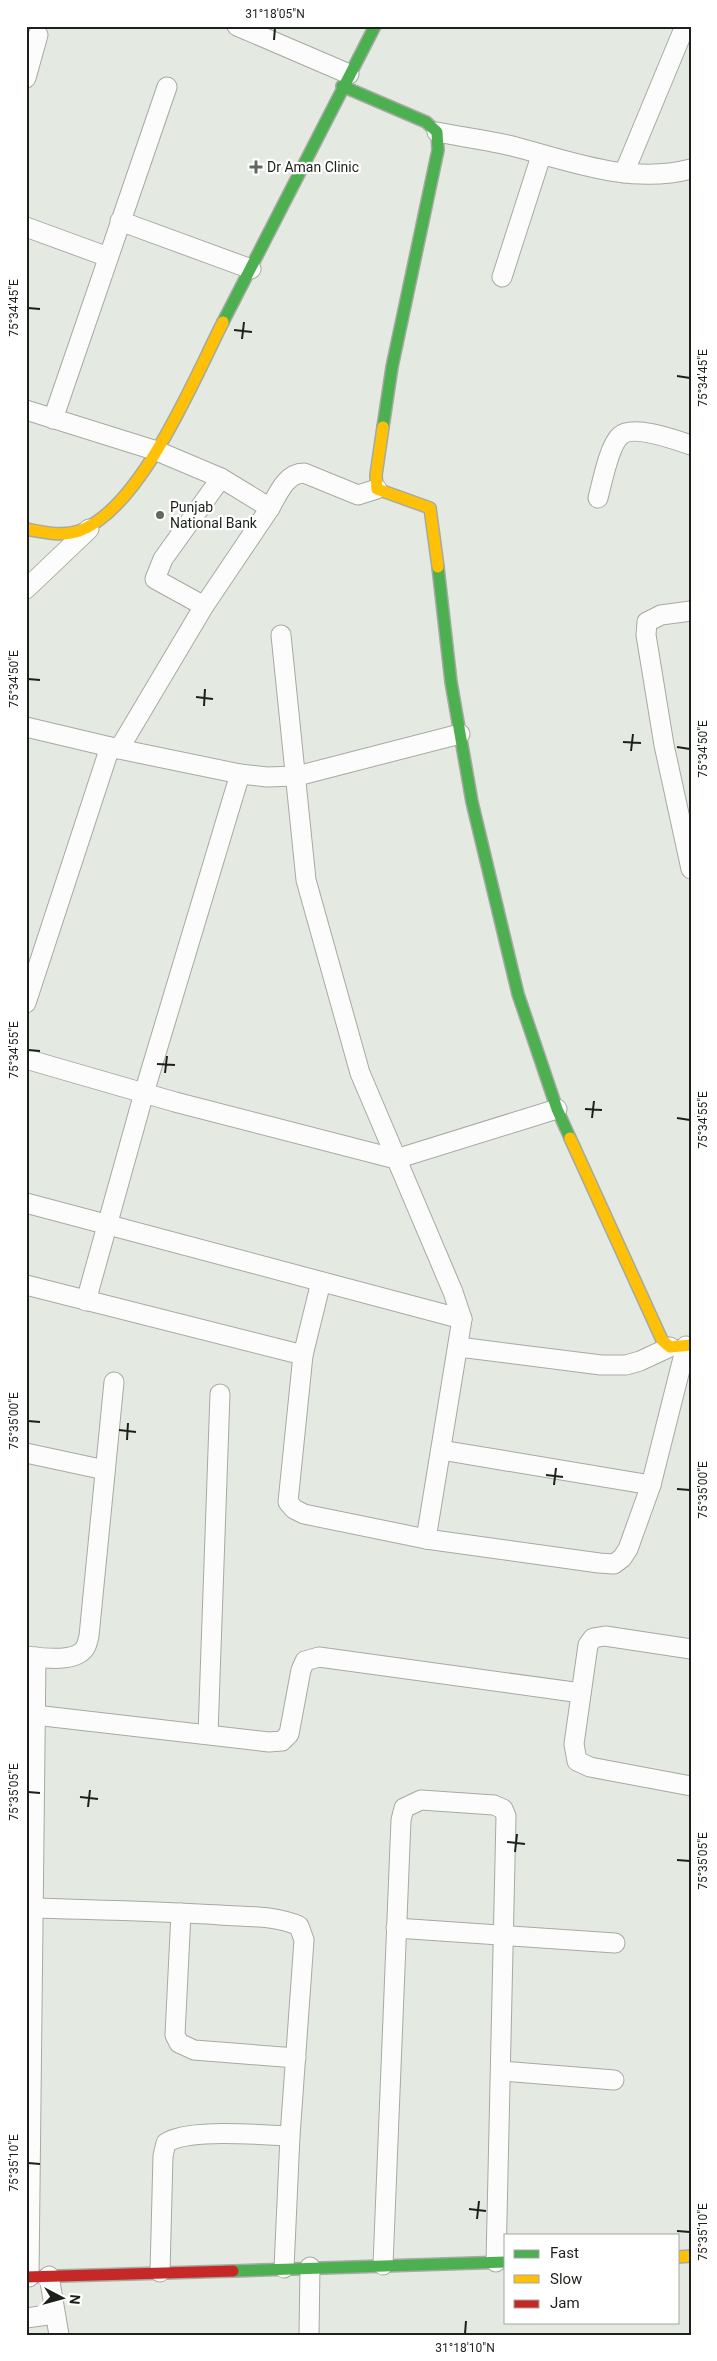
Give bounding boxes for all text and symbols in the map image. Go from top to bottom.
text: 31°18'05"N [245,7,305,21]
place label: Dr Aman Clinic [267,159,359,175]
marker: Dr Aman Clinic [249,160,263,174]
text: 75°34'45"E [7,279,21,337]
text: 75°34'45"E [696,349,710,407]
place label: Punjab National Bank [170,499,258,531]
marker: Punjab National Bank [154,509,166,521]
text: 75°34'50"E [7,650,21,708]
text: 75°34'50"E [696,720,710,778]
text: 75°34'55"E [7,1021,21,1079]
text: 75°34'55"E [696,1091,710,1149]
text: 75°35'00"E [7,1392,21,1450]
text: 75°35'00"E [696,1461,710,1519]
text: 75°35'05"E [7,1763,21,1821]
text: 75°35'05"E [696,1832,710,1890]
text: 75°35'10"E [7,2134,21,2192]
text: 75°35'10"E [696,2203,710,2261]
legend [504,2234,680,2324]
text: Fast [550,2244,579,2262]
text: Slow [550,2270,582,2288]
north arrow [38,2274,88,2324]
text: N [66,2294,83,2305]
text: Jam [550,2294,580,2312]
text: 31°18'10"N [435,2341,495,2355]

